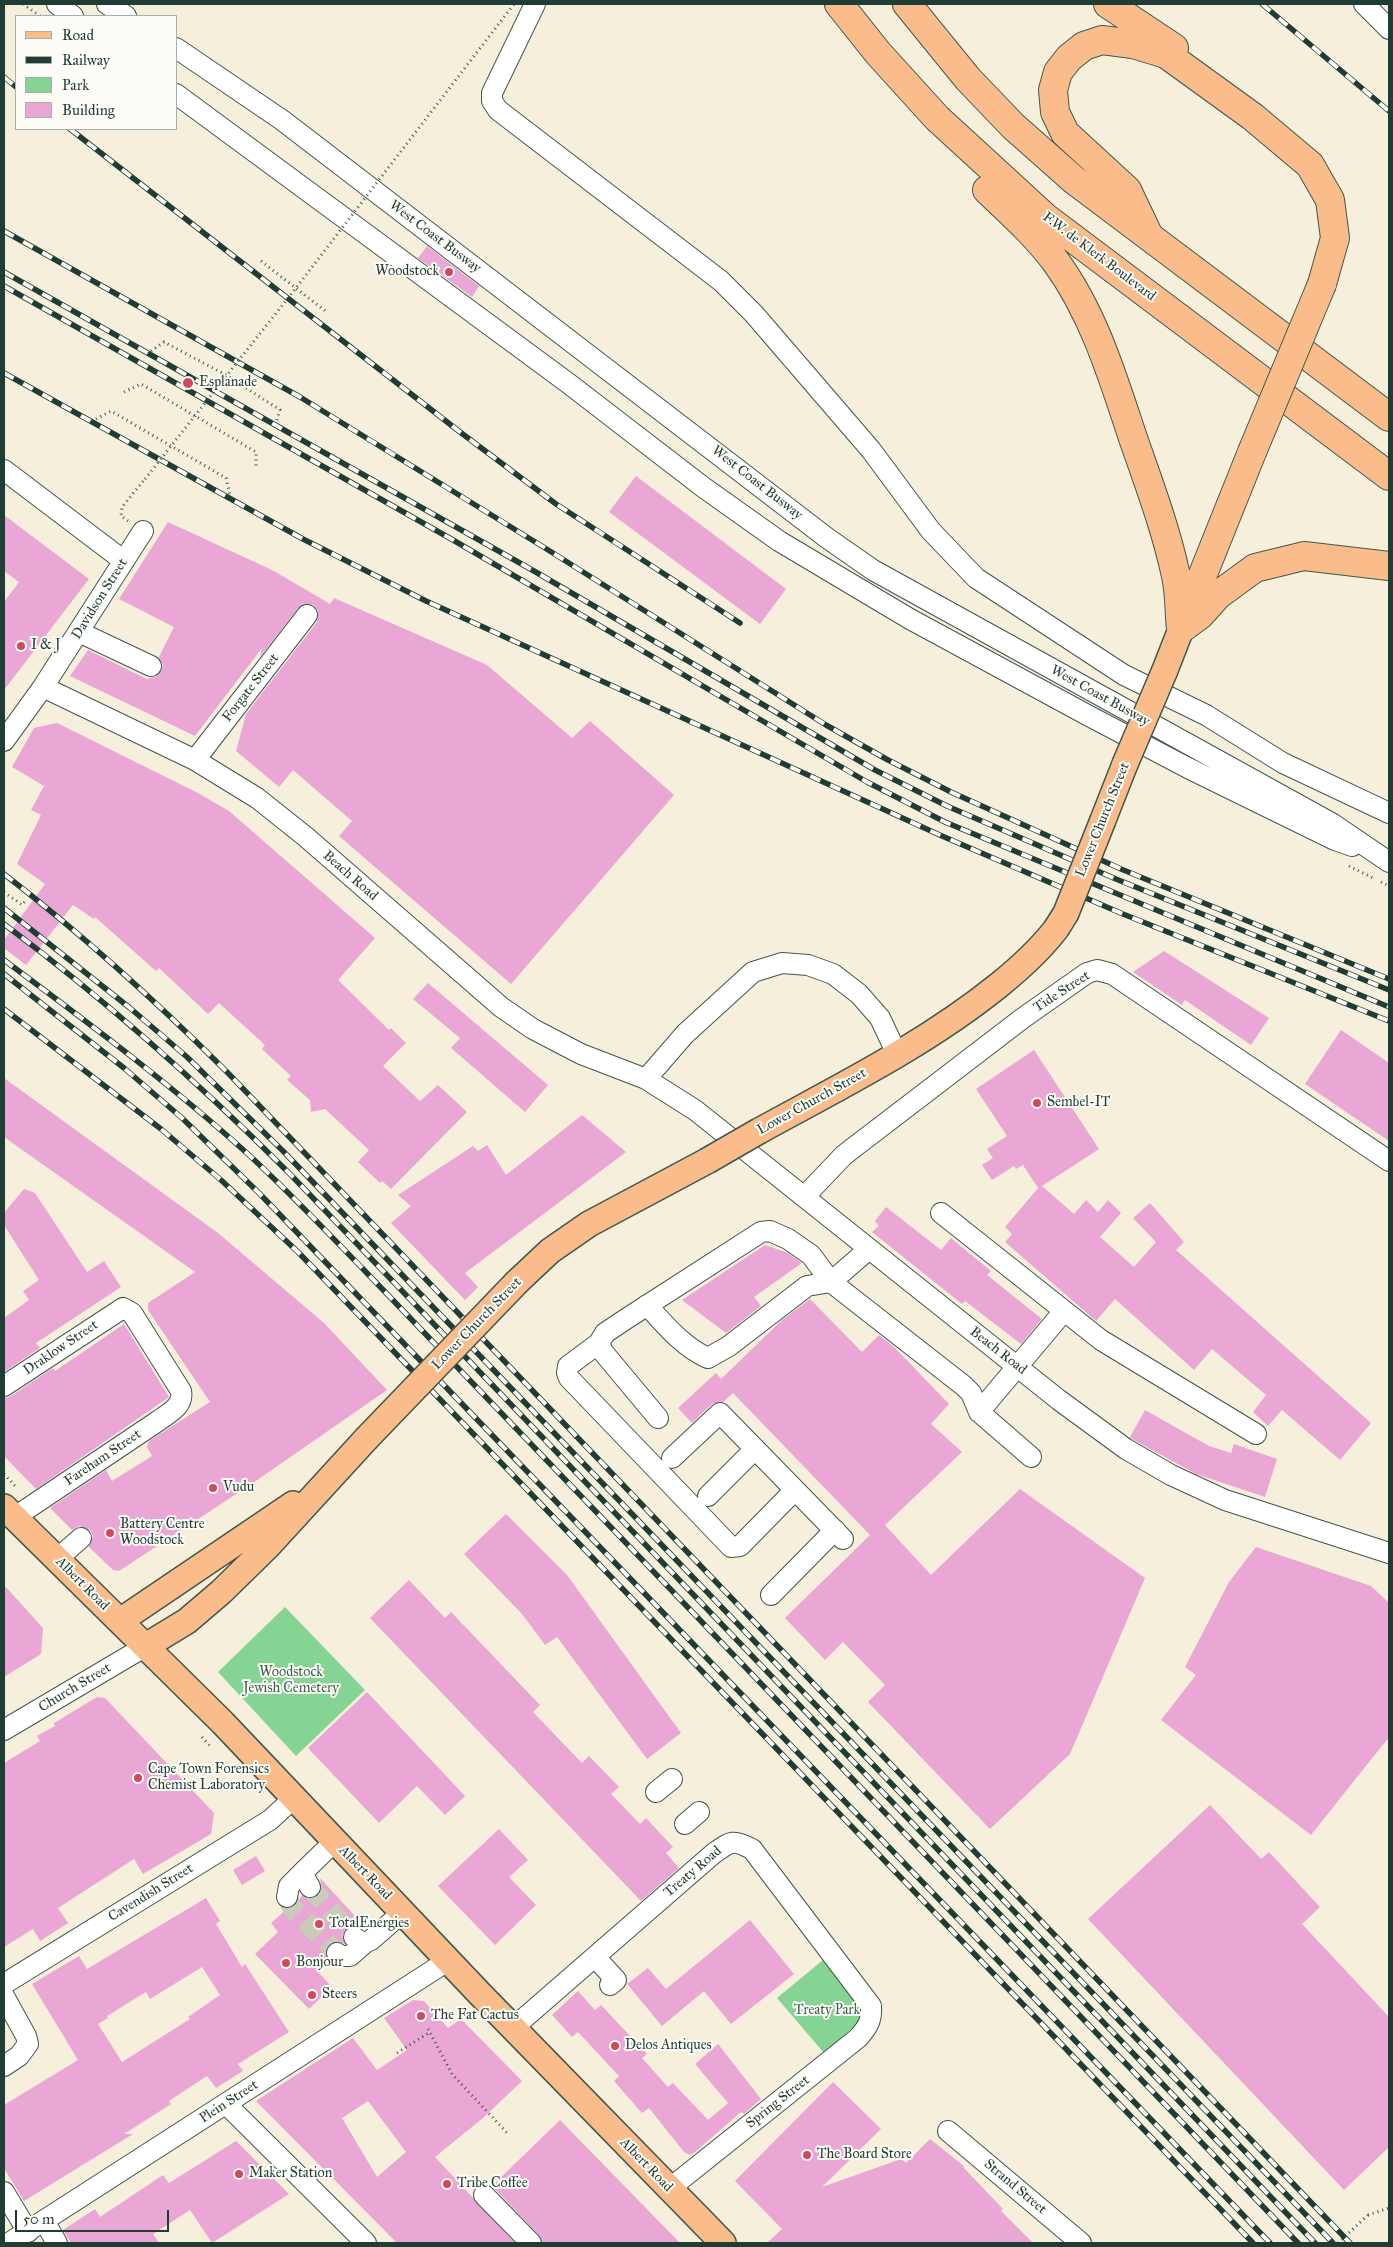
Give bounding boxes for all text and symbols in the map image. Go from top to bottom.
legend [15,15,178,130]
text: Road [62,26,94,44]
text: Railway [62,51,110,69]
text: Park [62,76,89,94]
text: Building [62,101,115,119]
street label: West Coast Busway [386,197,484,277]
street label: F.W. de Klerk Boulevard [1039,209,1159,305]
place label: Woodstock [375,264,439,280]
marker: Woodstock [443,266,455,278]
place label: Esplanade [199,375,257,391]
marker: Esplanade [181,376,195,390]
street label: West Coast Busway [708,442,806,524]
street label: Davidson Street [68,556,132,642]
place label: I & J [31,638,61,654]
marker: I & J [15,640,27,652]
street label: Forgate Street [219,650,283,726]
street label: West Coast Busway [1048,662,1152,730]
street label: Lower Church Street [1072,760,1134,880]
street label: Beach Road [319,848,381,904]
street label: Tide Street [1031,968,1093,1016]
street label: Lower Church Street [755,1065,869,1139]
place label: Sembel-IT [1047,1095,1110,1111]
marker: Sembel-IT [1031,1097,1043,1109]
street label: Lower Church Street [429,1274,525,1374]
street label: Draklow Street [20,1317,102,1379]
street label: Beach Road [966,1324,1030,1378]
street label: Fareham Street [61,1426,145,1490]
place label: Vudu [223,1480,254,1496]
marker: Vudu [207,1482,219,1494]
place label: Battery Centre Woodstock [120,1517,205,1550]
marker: Battery Centre Woodstock [104,1527,116,1539]
street label: Albert Road [52,1554,112,1614]
street label: Church Street [36,1660,114,1716]
park label: Woodstock Jewish Cemetery [243,1665,339,1698]
place label: Cape Town Forensics Chemist Laboratory [148,1762,269,1794]
marker: Cape Town Forensics Chemist Laboratory [132,1772,144,1784]
street label: Albert Road [335,1842,395,1904]
street label: Treaty Road [661,1843,725,1901]
street label: Cavendish Street [105,1860,197,1926]
place label: TotalEnergies [329,1916,409,1932]
marker: TotalEnergies [313,1918,325,1930]
place label: Bonjour [296,1955,343,1971]
marker: Bonjour [280,1957,292,1969]
place label: Steers [322,1987,357,2003]
marker: Steers [306,1989,318,2001]
park label: Treaty Park [794,2003,860,2019]
place label: The Fat Cactus [431,2008,519,2024]
marker: The Fat Cactus [415,2010,427,2022]
place label: Delos Antiques [625,2038,712,2054]
marker: Delos Antiques [609,2040,621,2052]
street label: Spring Street [743,2072,813,2132]
street label: Plein Street [196,2077,262,2127]
street label: Albert Road [616,2134,676,2196]
place label: The Board Store [817,2147,912,2163]
marker: The Board Store [801,2149,813,2161]
street label: Strand Street [980,2156,1050,2218]
place label: Maker Station [249,2166,332,2182]
marker: Maker Station [233,2168,245,2180]
place label: Tribe Coffee [457,2176,528,2192]
marker: Tribe Coffee [441,2178,453,2190]
scale bar [18,2200,171,2232]
text: 50 m [23,2210,55,2228]

